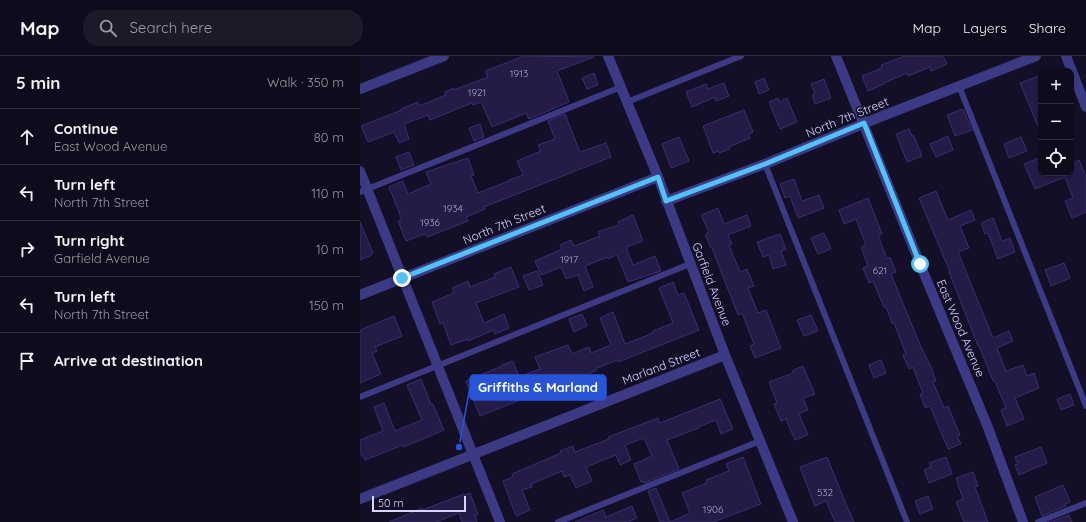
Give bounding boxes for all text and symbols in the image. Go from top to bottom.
search box [83,10,363,46]
text: Map [20,16,59,40]
icon: search [97,17,119,39]
text: Search here [129,18,212,37]
text: Map [912,19,941,37]
text: Layers [963,19,1007,37]
text: Share [1029,19,1066,37]
house number: 1913 [510,67,528,80]
map controls [1038,68,1074,176]
button: + [1038,68,1074,104]
text: 5 min [16,72,60,93]
text: Walk · 350 m [267,74,344,90]
house number: 1921 [468,86,486,99]
street label: North 7th Street [803,94,891,140]
button: − [1038,104,1074,140]
text: Continue [54,119,118,138]
icon: ahead [16,126,38,148]
text: 80 m [314,129,344,145]
text: East Wood Avenue [54,138,167,154]
button: locate [1038,140,1074,176]
text: Turn left [54,175,116,194]
icon: left [16,182,38,204]
text: 110 m [311,185,344,201]
text: North 7th Street [54,194,149,210]
street label: North 7th Street [460,201,548,247]
house number: 1934 [443,202,463,215]
house number: 1936 [420,216,441,229]
text: Turn right [54,231,125,250]
icon: right [16,238,38,260]
street label: Garfield Avenue [689,240,735,328]
text: 10 m [316,241,344,257]
text: Garfield Avenue [54,250,150,266]
house number: 1917 [560,253,578,266]
route start [911,255,929,273]
house number: 621 [873,264,887,277]
route end [393,269,411,287]
street label: East Wood Avenue [934,277,988,379]
text: Turn left [54,287,116,306]
icon: left [16,294,38,316]
text: 150 m [309,297,344,313]
text: North 7th Street [54,306,149,322]
street label: Marland Street [620,344,702,388]
icon: arrive [16,350,38,372]
text: Arrive at destination [54,351,203,370]
callout: Griffiths & Marland [470,375,606,400]
text: Griffiths & Marland [478,379,598,395]
house number: 532 [817,486,834,499]
scale bar [372,494,466,513]
text: 50 m [378,496,404,510]
house number: 1906 [703,503,724,516]

